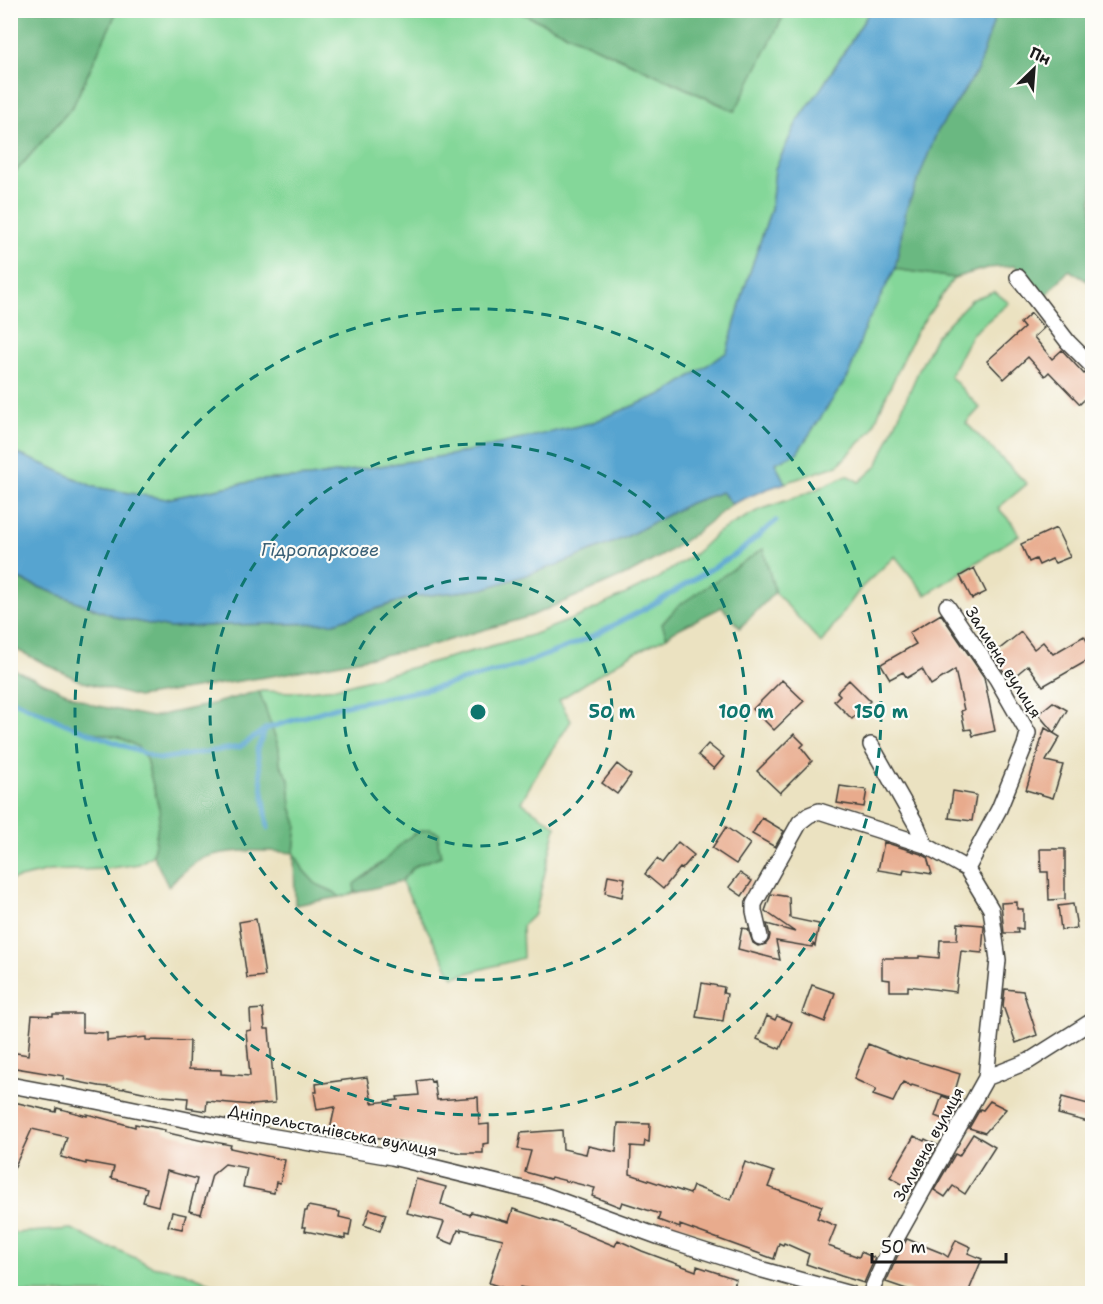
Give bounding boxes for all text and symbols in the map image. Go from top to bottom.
north arrow [1004,39,1064,99]
text: Пн [1026,42,1054,70]
water label: Гідропаркове [261,538,379,562]
street label: Заливна вулиця [961,602,1046,722]
text: 50 m [589,700,636,724]
text: 100 m [718,700,774,724]
text: 150 m [854,700,909,724]
centre of rings [468,702,488,722]
street label: Заливна вулиця [888,1083,969,1205]
street label: Дніпрельстанівська вулиця [227,1100,439,1161]
scale bar [872,1226,1006,1264]
text: 50 m [881,1235,926,1259]

